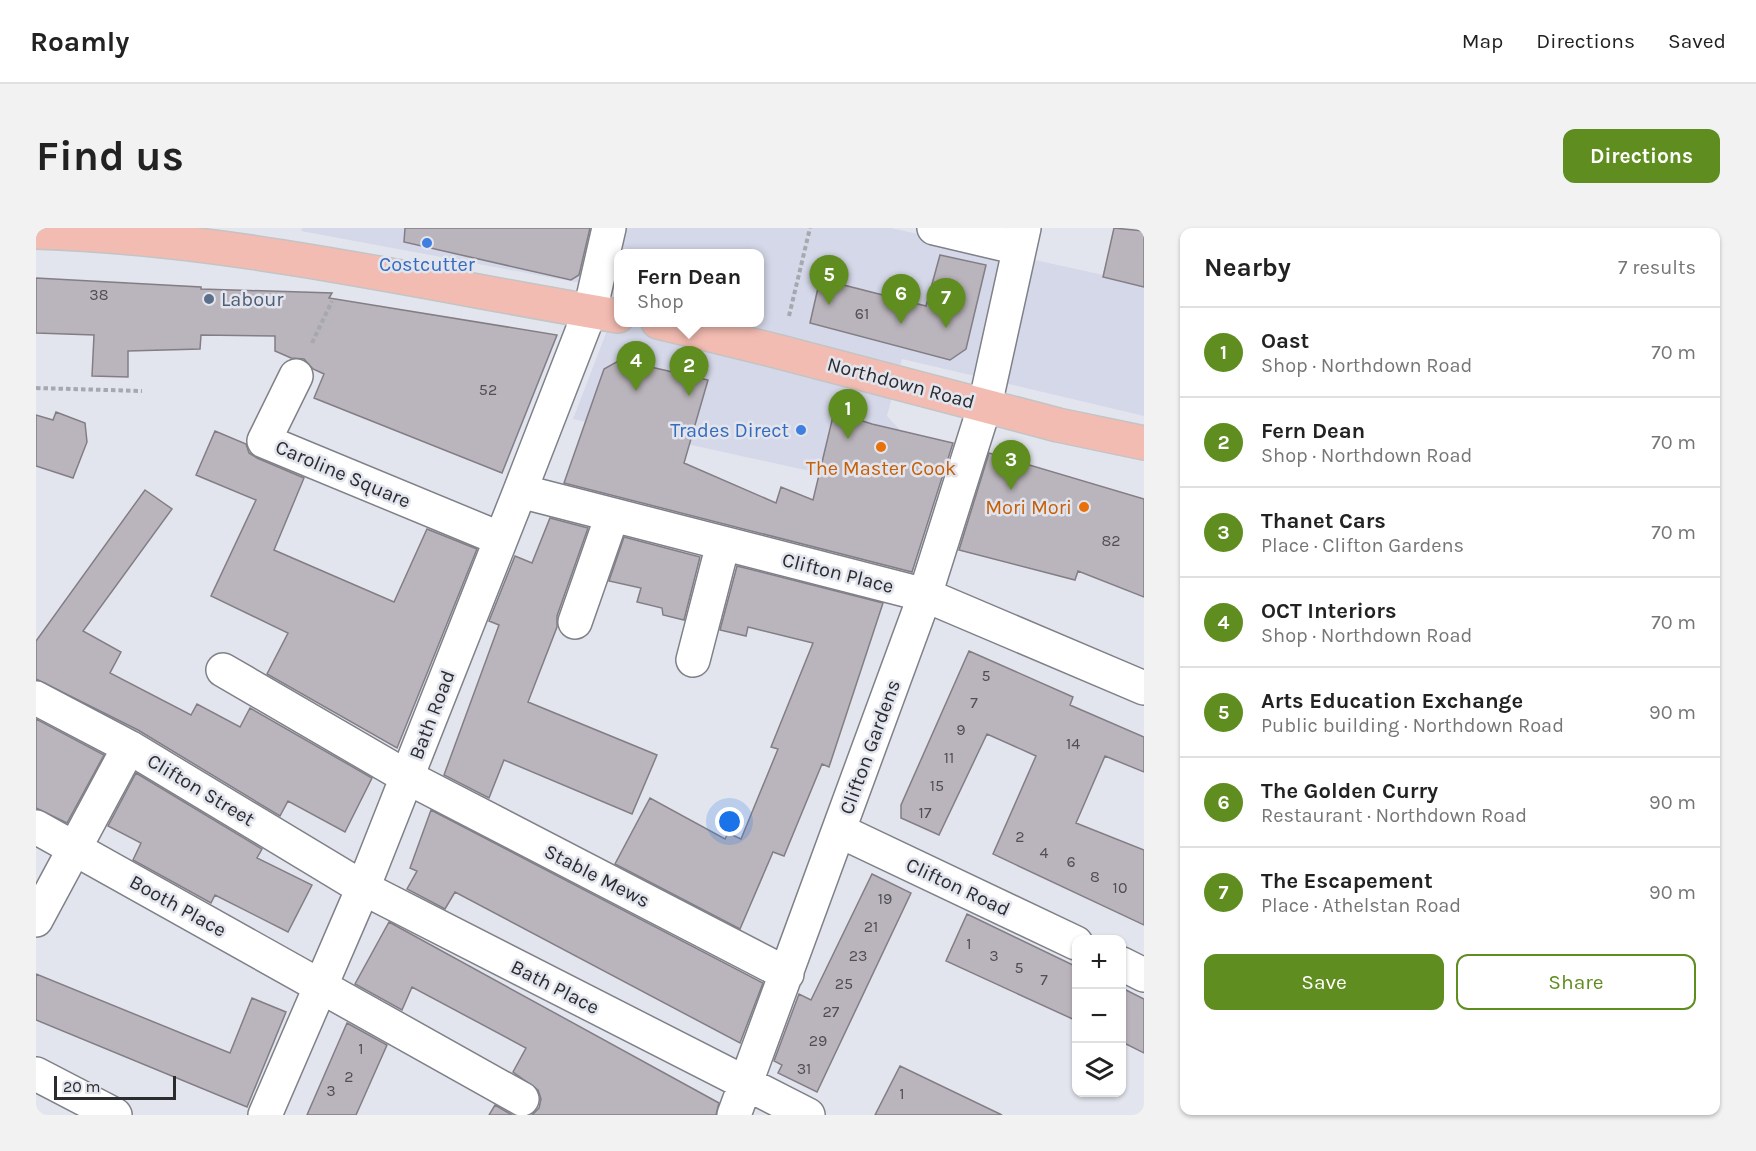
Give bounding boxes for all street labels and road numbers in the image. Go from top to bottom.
street label: Northdown Road [825,352,977,414]
street label: Caroline Square [272,435,414,513]
street label: Clifton Place [780,548,896,598]
street label: Bath Road [404,667,460,763]
street label: Clifton Gardens [835,676,905,818]
street label: Clifton Street [143,749,259,831]
street label: Stable Mews [540,840,654,912]
street label: Clifton Road [902,853,1014,921]
street label: Booth Place [126,870,230,942]
street label: Bath Place [507,955,603,1019]

